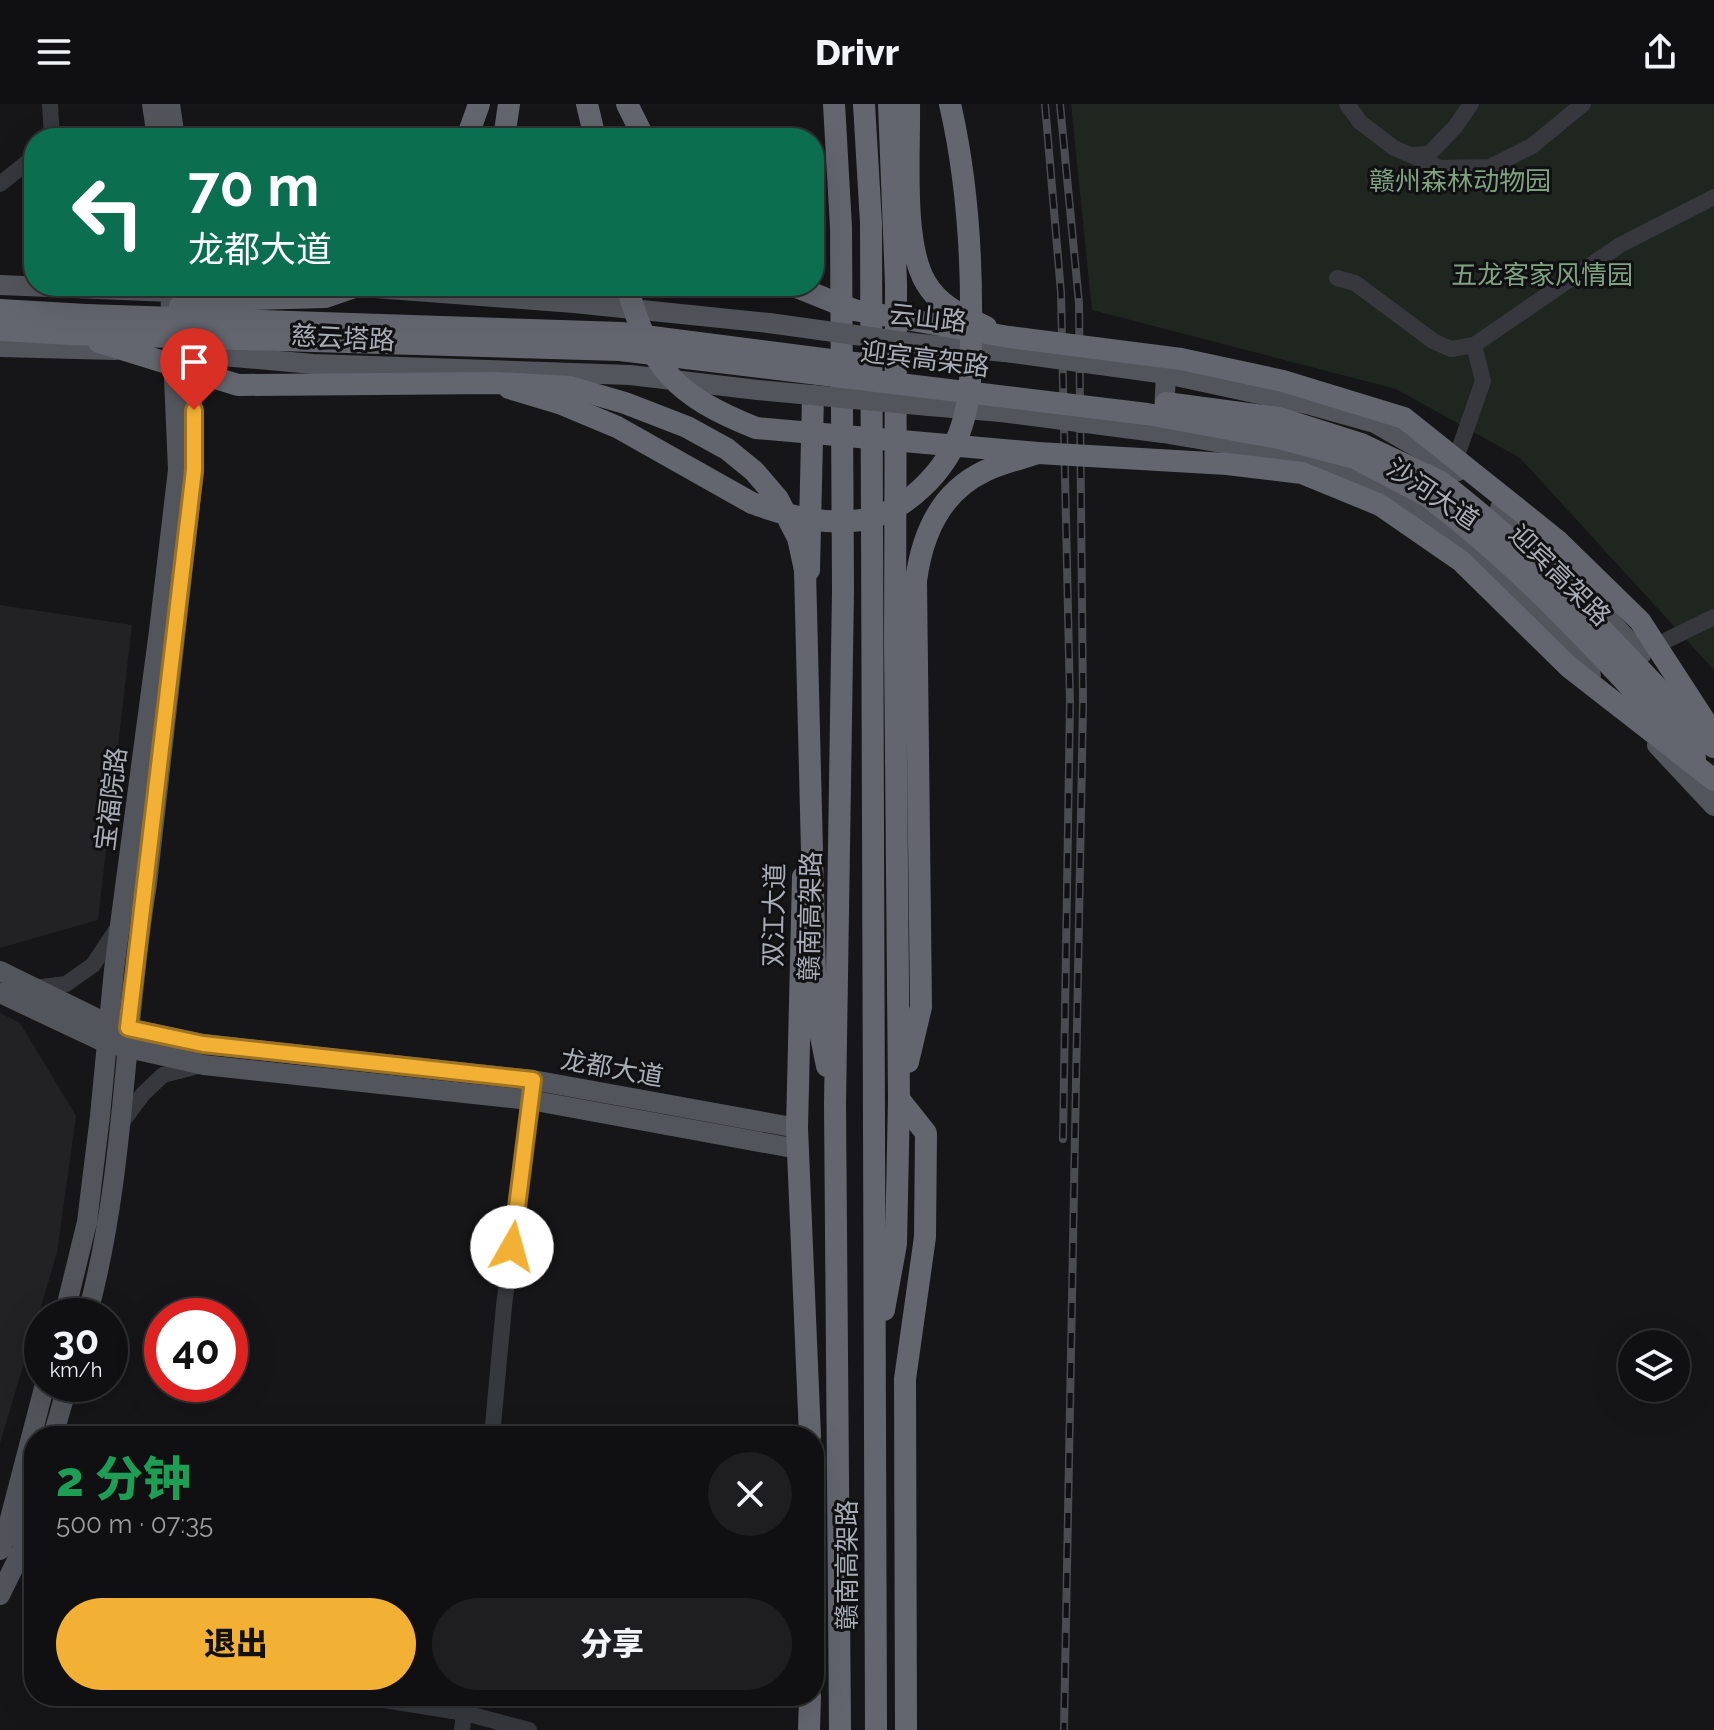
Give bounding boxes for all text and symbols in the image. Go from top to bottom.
icon: menu [32,30,76,74]
icon: share [1638,30,1682,74]
text: Drivr [815,31,899,73]
text: 70 m [188,153,319,219]
icon: left [56,160,160,264]
park label: 赣州森林动物园 [1369,166,1551,196]
text: 龙都大道 [188,228,332,270]
park label: 五龙客家风情园 [1451,260,1633,290]
street label: 云山路 [888,299,968,337]
street label: 慈云塔路 [290,320,396,356]
pin [160,328,228,410]
street label: 迎宾高架路 [859,336,991,382]
icon: arrive [172,340,216,384]
street label: 沙河大道 [1381,452,1485,536]
street label: 迎宾高架路 [1503,518,1617,632]
street label: 宝福院路 [90,746,132,852]
street label: 赣南高架路 [794,851,826,981]
street label: 双江大道 [758,863,790,967]
street label: 龙都大道 [558,1044,666,1092]
position arrow [470,1205,554,1289]
speed limit sign: 40 [144,1298,248,1402]
text: 30 [53,1316,99,1363]
map controls [1618,1330,1690,1402]
button: layers [1618,1330,1690,1402]
text: km/h [50,1358,102,1382]
text: 2 分钟 [56,1451,191,1507]
button: close [708,1452,792,1536]
street label: 赣南高架路 [832,1500,862,1630]
text: 500 m · 07:35 [56,1509,213,1539]
button: 退出 [56,1598,416,1690]
button: 分享 [432,1598,792,1690]

